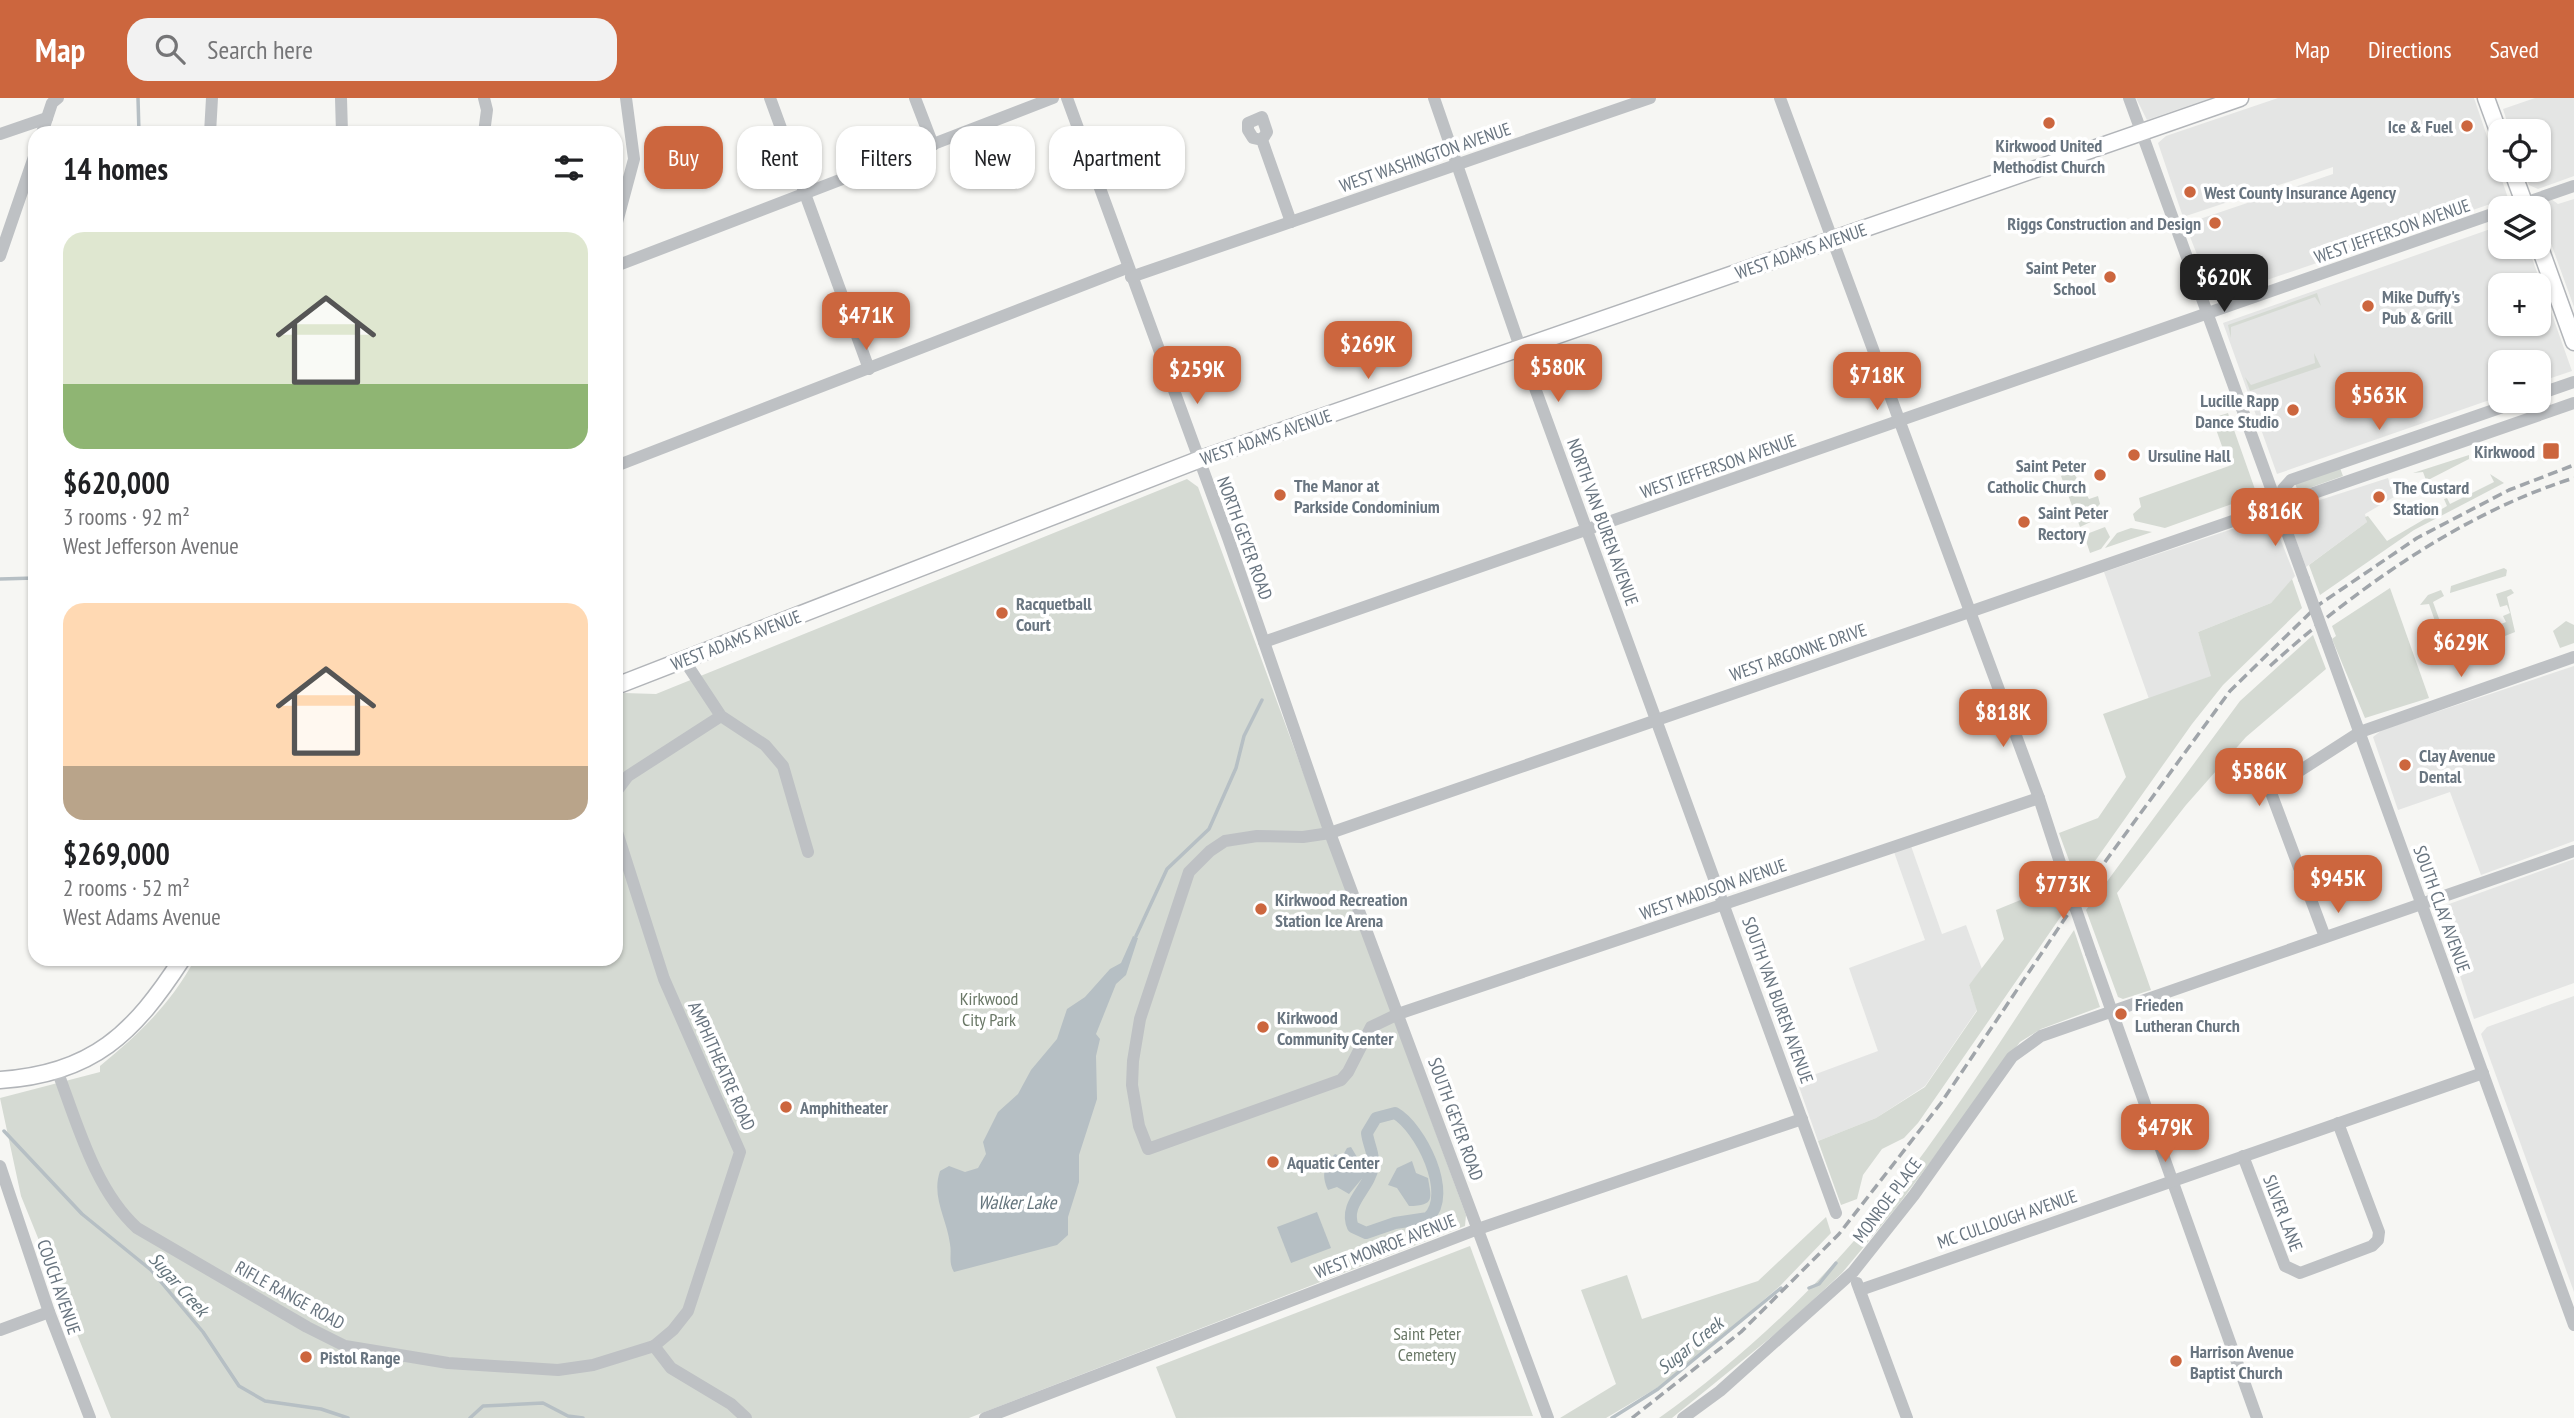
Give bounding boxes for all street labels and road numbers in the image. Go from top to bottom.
street label: WEST WASHINGTON AVENUE [1336,117,1514,197]
street label: WEST JEFFERSON AVENUE [2311,194,2473,268]
street label: WEST ADAMS AVENUE [1732,218,1870,284]
street label: WEST ADAMS AVENUE [1197,404,1335,470]
street label: WEST JEFFERSON AVENUE [1637,429,1799,503]
street label: NORTH VAN BUREN AVENUE [1562,435,1644,609]
street label: NORTH GEYER ROAD [1212,473,1278,603]
street label: WEST ADAMS AVENUE [668,605,804,675]
street label: WEST ARGONNE DRIVE [1727,618,1869,686]
street label: SOUTH CLAY AVENUE [2408,842,2476,976]
street label: WEST MADISON AVENUE [1637,853,1789,925]
street label: SOUTH VAN BUREN AVENUE [1737,914,1819,1086]
street label: AMPHITHEATRE ROAD [683,998,761,1134]
street label: SOUTH GEYER ROAD [1423,1054,1489,1184]
street label: MONROE PLACE [1848,1153,1926,1247]
street label: SILVER LANE [2258,1172,2308,1254]
street label: MC CULLOUGH AVENUE [1934,1184,2080,1254]
street label: WEST MONROE AVENUE [1311,1208,1459,1284]
street label: COUCH AVENUE [32,1236,86,1338]
street label: RIFLE RANGE ROAD [231,1255,349,1335]

